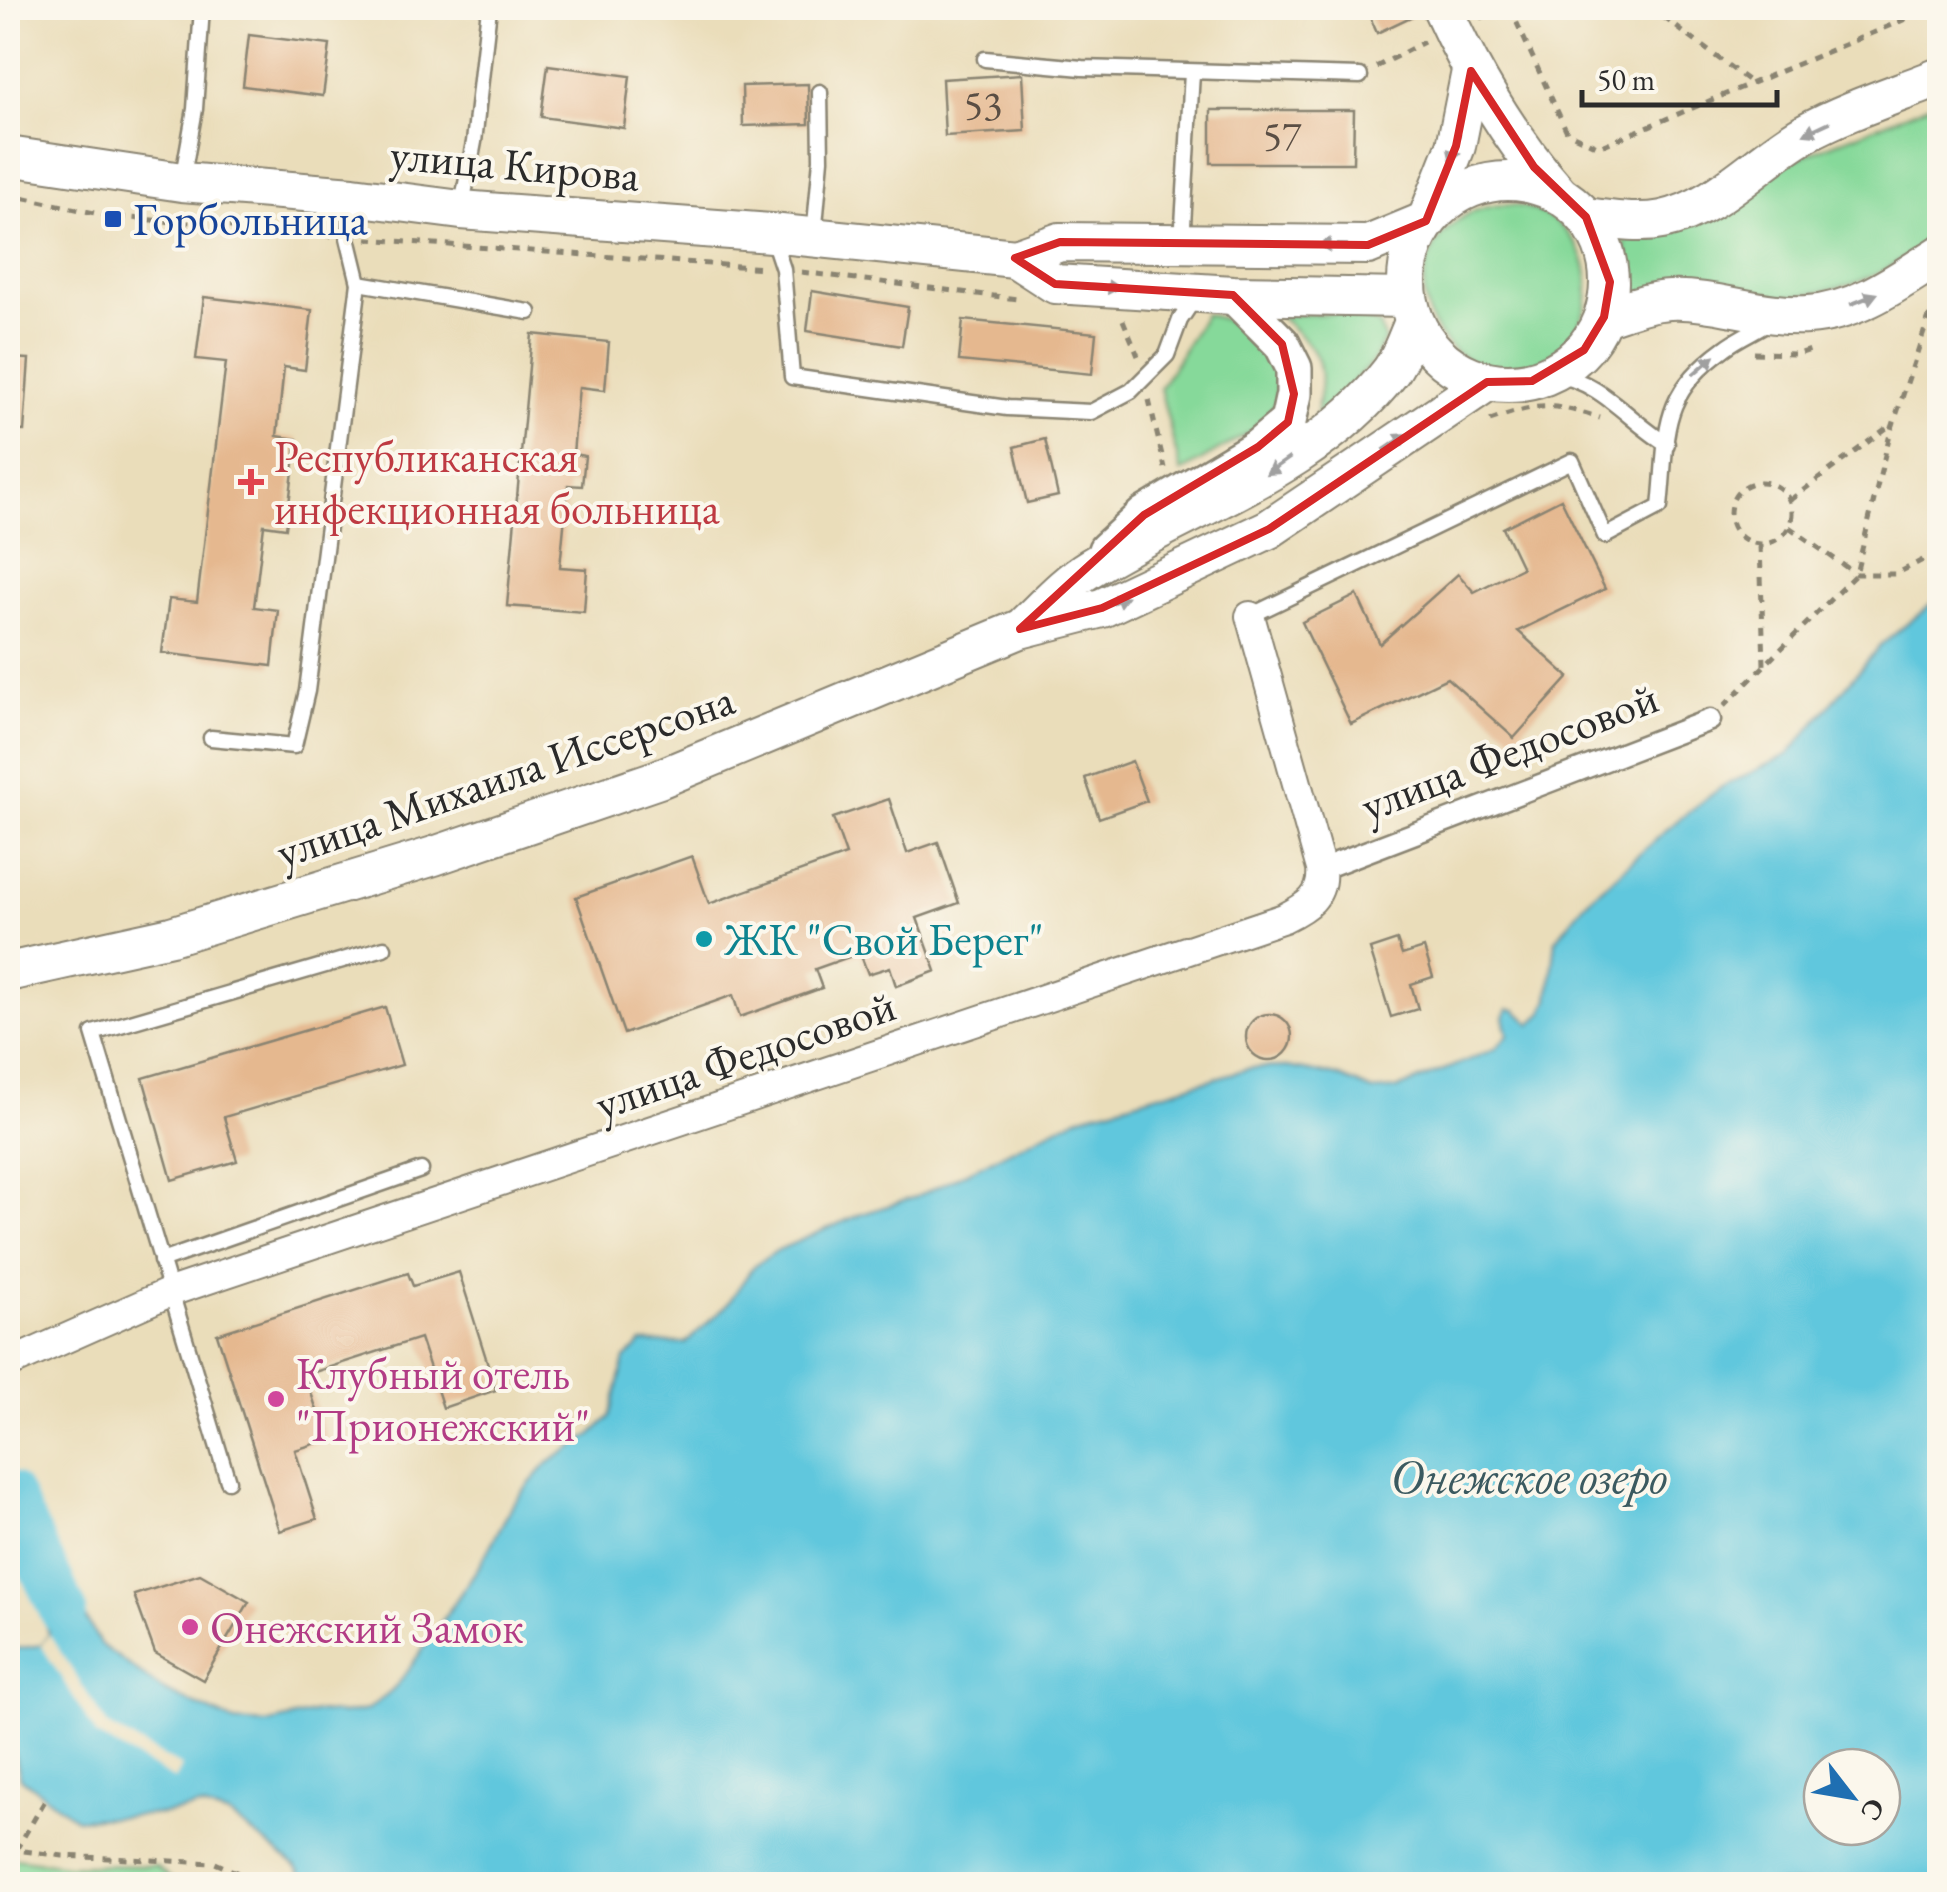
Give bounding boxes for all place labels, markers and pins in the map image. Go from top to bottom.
place label: Горбольница [133,190,368,248]
marker: Горбольница [102,208,124,230]
place label: Республиканская инфекционная больница [274,427,720,537]
marker: Республиканская инфекционная больница [238,469,264,495]
place label: ЖК "Свой Берег" [723,910,1044,968]
marker: ЖК "Свой Берег" [693,928,715,950]
place label: Клубный отель "Прионежский" [296,1344,590,1454]
marker: Клубный отель "Прионежский" [265,1388,287,1410]
place label: Онежский Замок [210,1598,524,1656]
marker: Онежский Замок [179,1616,201,1638]

